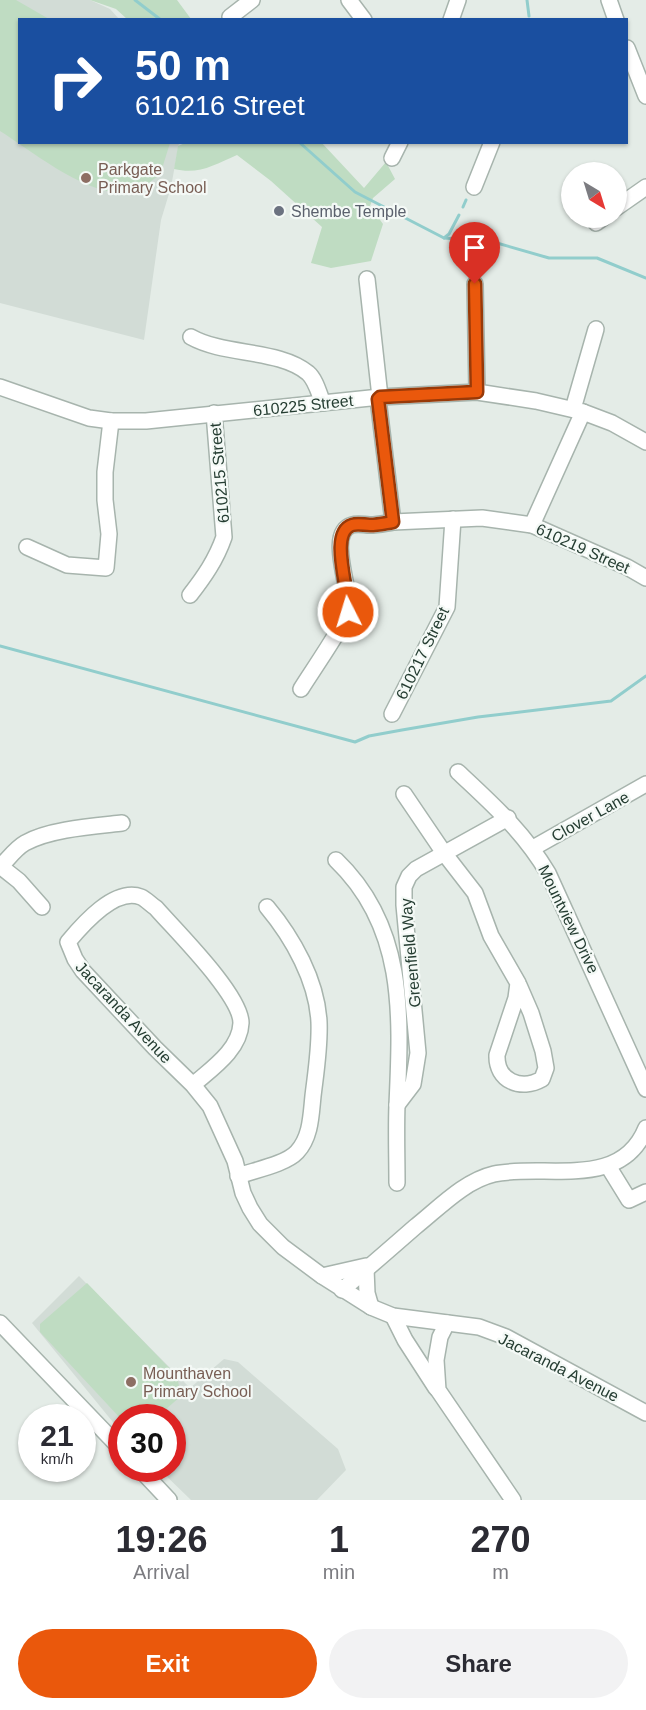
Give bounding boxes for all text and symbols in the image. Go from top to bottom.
icon: right [36,42,114,120]
text: 50 m [135,42,231,89]
text: 610216 Street [135,91,305,121]
place label: Parkgate Primary School [98,161,206,196]
north arrow [561,162,627,228]
map controls [561,162,627,228]
marker: Parkgate Primary School [79,171,93,185]
place label: Shembe Temple [291,203,406,220]
marker: Shembe Temple [272,204,286,218]
pin [449,222,500,284]
icon: arrive [458,231,491,264]
street label: 610225 Street [252,392,354,419]
street label: 610215 Street [207,422,232,524]
street label: 610219 Street [533,520,633,577]
position arrow [316,580,380,644]
street label: 610217 Street [393,604,452,702]
street label: Clover Lane [548,788,632,845]
street label: Mountview Drive [535,862,602,976]
street label: Greenfield Way [397,898,424,1008]
street label: Jacaranda Avenue [72,958,175,1067]
street label: Jacaranda Avenue [496,1330,622,1405]
place label: Mounthaven Primary School [143,1365,251,1400]
marker: Mounthaven Primary School [124,1375,138,1389]
speed limit sign: 30 [108,1404,186,1482]
text: 21 [40,1419,74,1452]
text: km/h [41,1450,73,1467]
text: 19:26 [115,1519,207,1560]
text: 1 [329,1519,349,1560]
text: 270 [470,1519,531,1560]
text: Arrival [133,1561,190,1583]
text: min [323,1561,355,1583]
text: m [492,1561,509,1583]
button: Exit [18,1629,317,1698]
button: Share [329,1629,628,1698]

